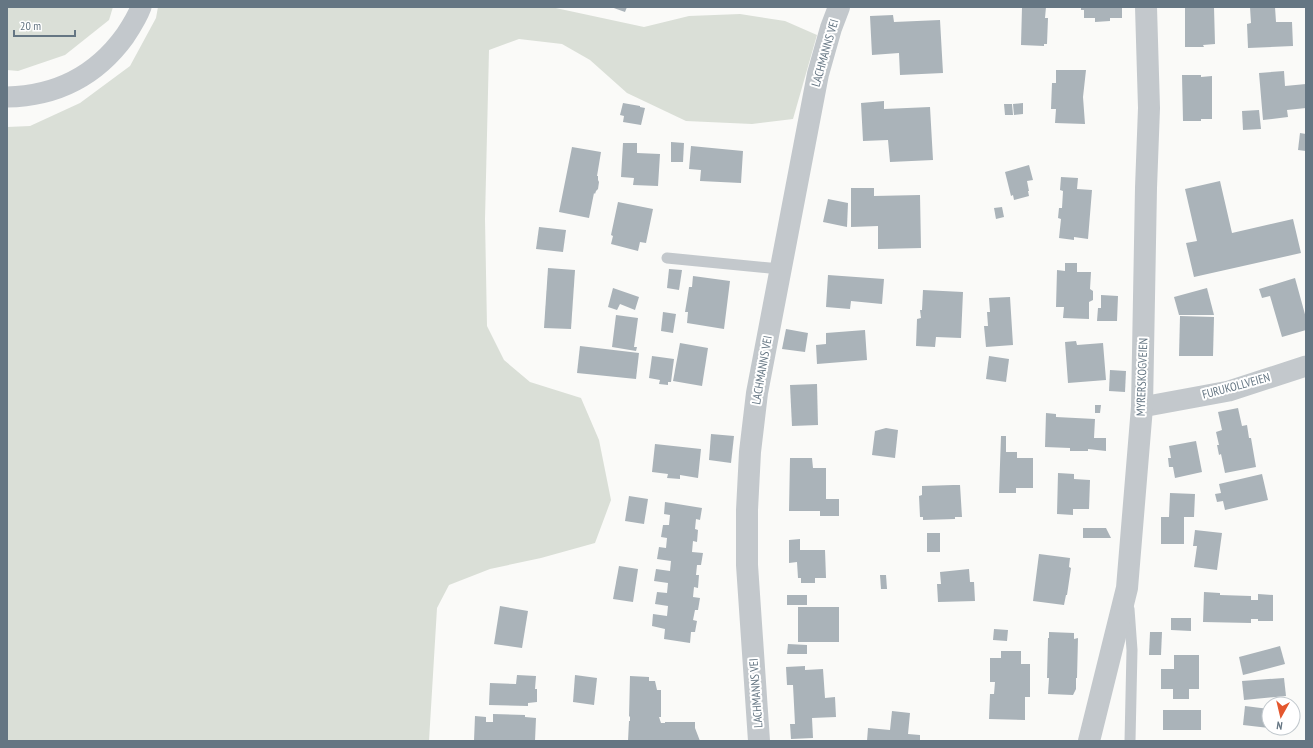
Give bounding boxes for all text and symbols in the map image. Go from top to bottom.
scale bar [14,12,75,38]
street label: LACHMANNS VEI [808,17,841,88]
text: 20 m [20,18,41,33]
street label: LACHMANNS VEI [748,334,775,405]
street label: MYRERSKOGVEIEN [1133,338,1150,416]
street label: FURUKOLLVEIEN [1200,369,1271,402]
street label: LACHMANNS VEI [746,658,765,728]
north arrow [1261,696,1301,736]
text: N [1276,719,1284,733]

